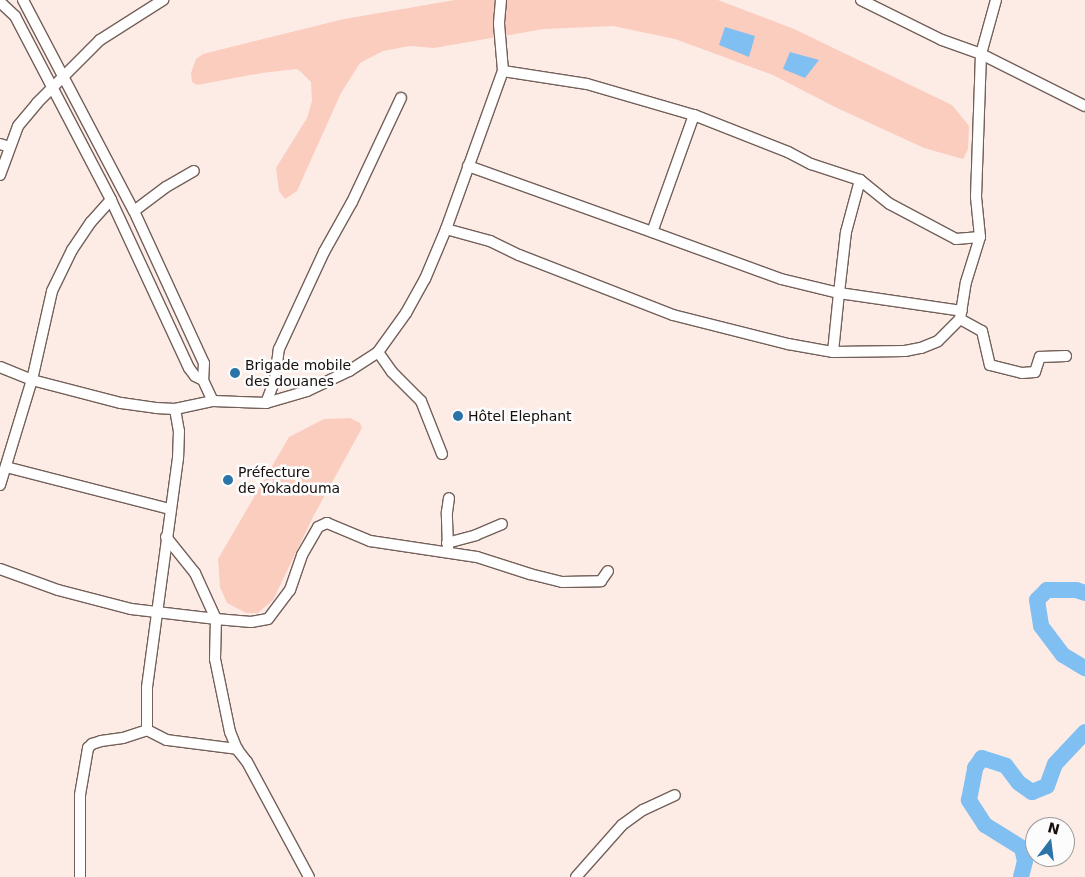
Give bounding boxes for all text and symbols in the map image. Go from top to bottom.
place label: Brigade mobile des douanes [245,357,351,390]
marker: Brigade mobile des douanes [229,367,241,379]
place label: Hôtel Elephant [468,408,572,424]
marker: Hôtel Elephant [452,410,464,422]
place label: Préfecture de Yokadouma [238,464,340,497]
marker: Préfecture de Yokadouma [222,474,234,486]
north arrow [1025,817,1075,867]
text: N [1046,819,1061,838]

